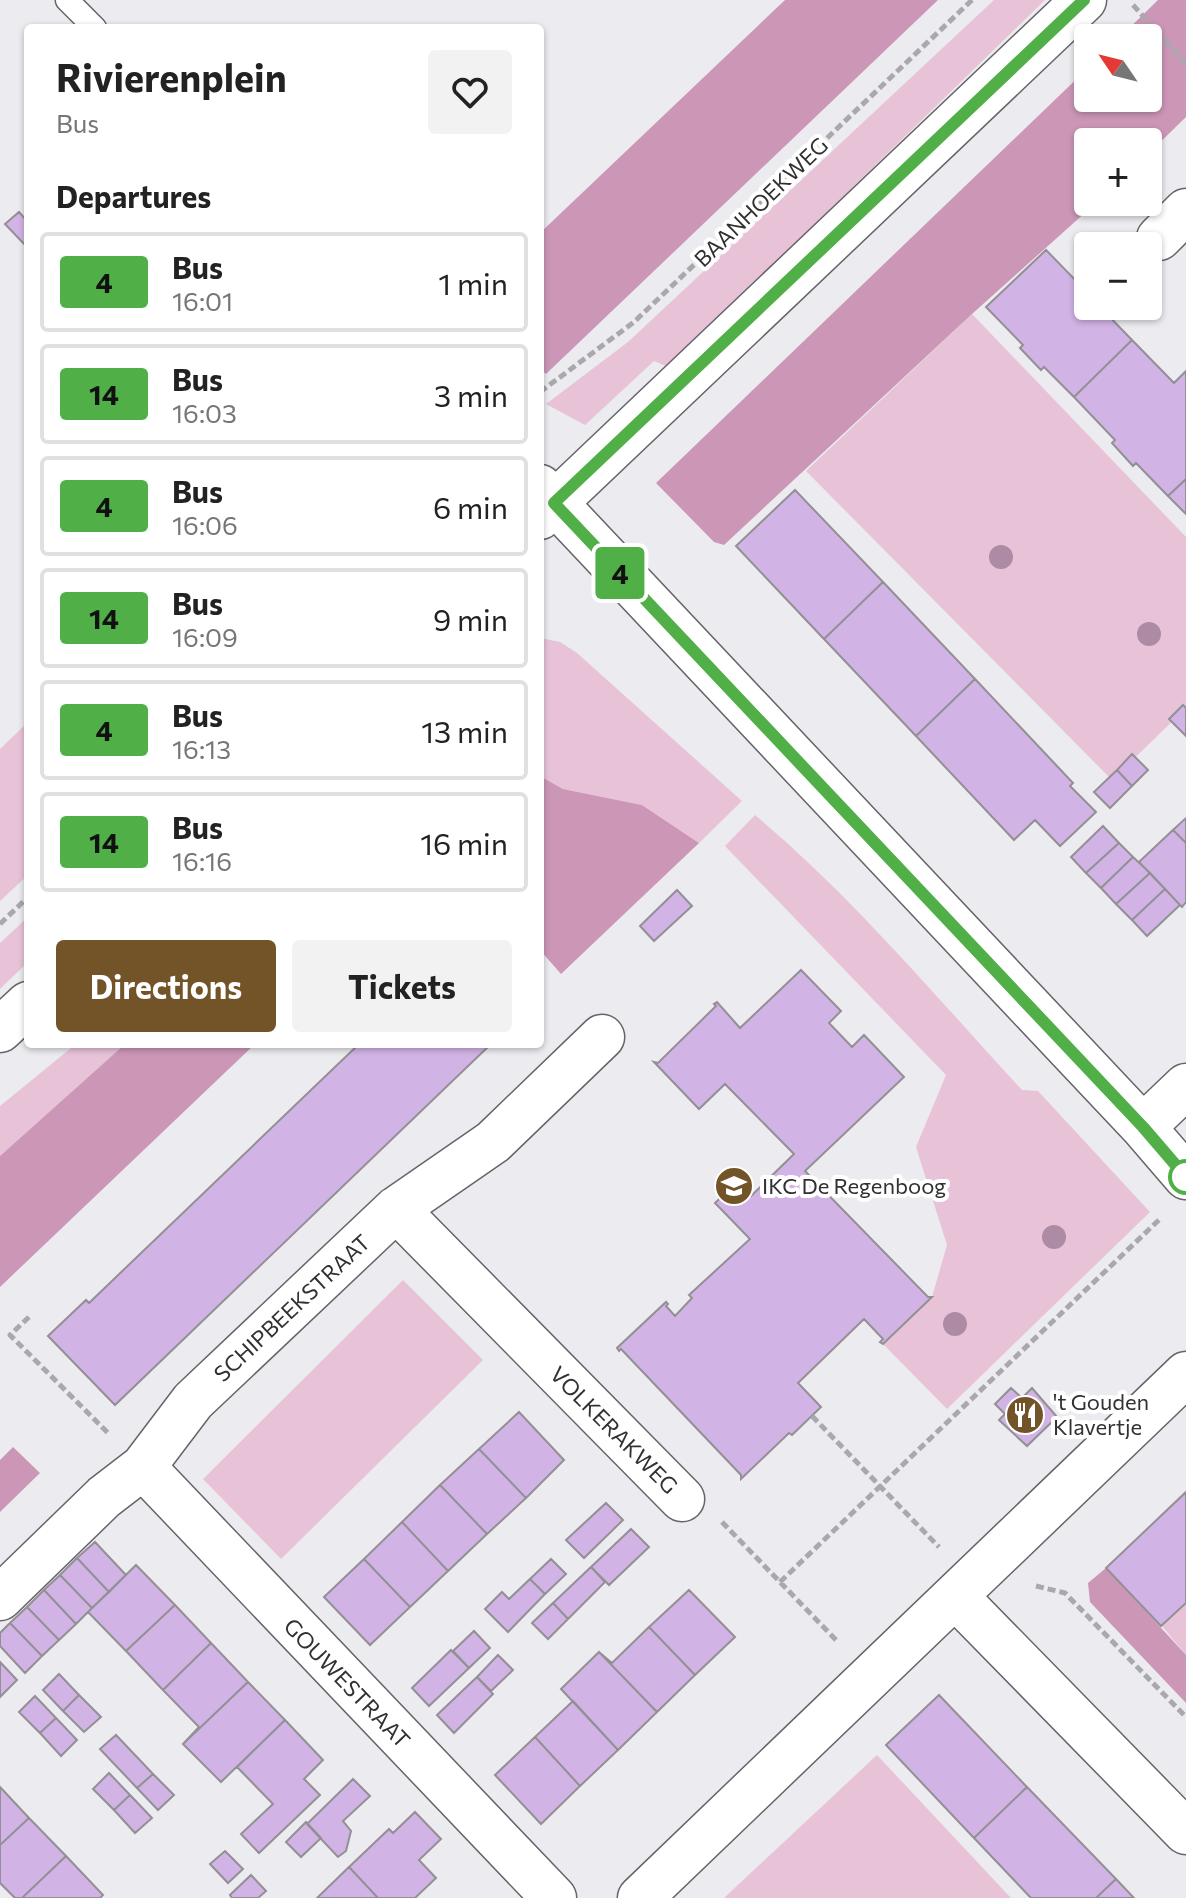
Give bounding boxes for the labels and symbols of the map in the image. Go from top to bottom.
north arrow [1074,24,1162,112]
street label: BAANHOEKWEG [688,131,833,272]
line badge: 4 [594,547,646,599]
unlabelled marker [1169,1160,1186,1194]
school or university icon: IKC De Regenboog [713,1165,755,1207]
place label: IKC De Regenboog [762,1172,946,1199]
street label: SCHIPBEEKSTRAAT [208,1228,375,1387]
street label: VOLKERAKWEG [545,1360,684,1499]
place label: 't Gouden Klavertje [1053,1388,1149,1440]
restaurant icon: 't Gouden Klavertje [1004,1394,1046,1436]
street label: GOUWESTRAAT [279,1612,416,1753]

